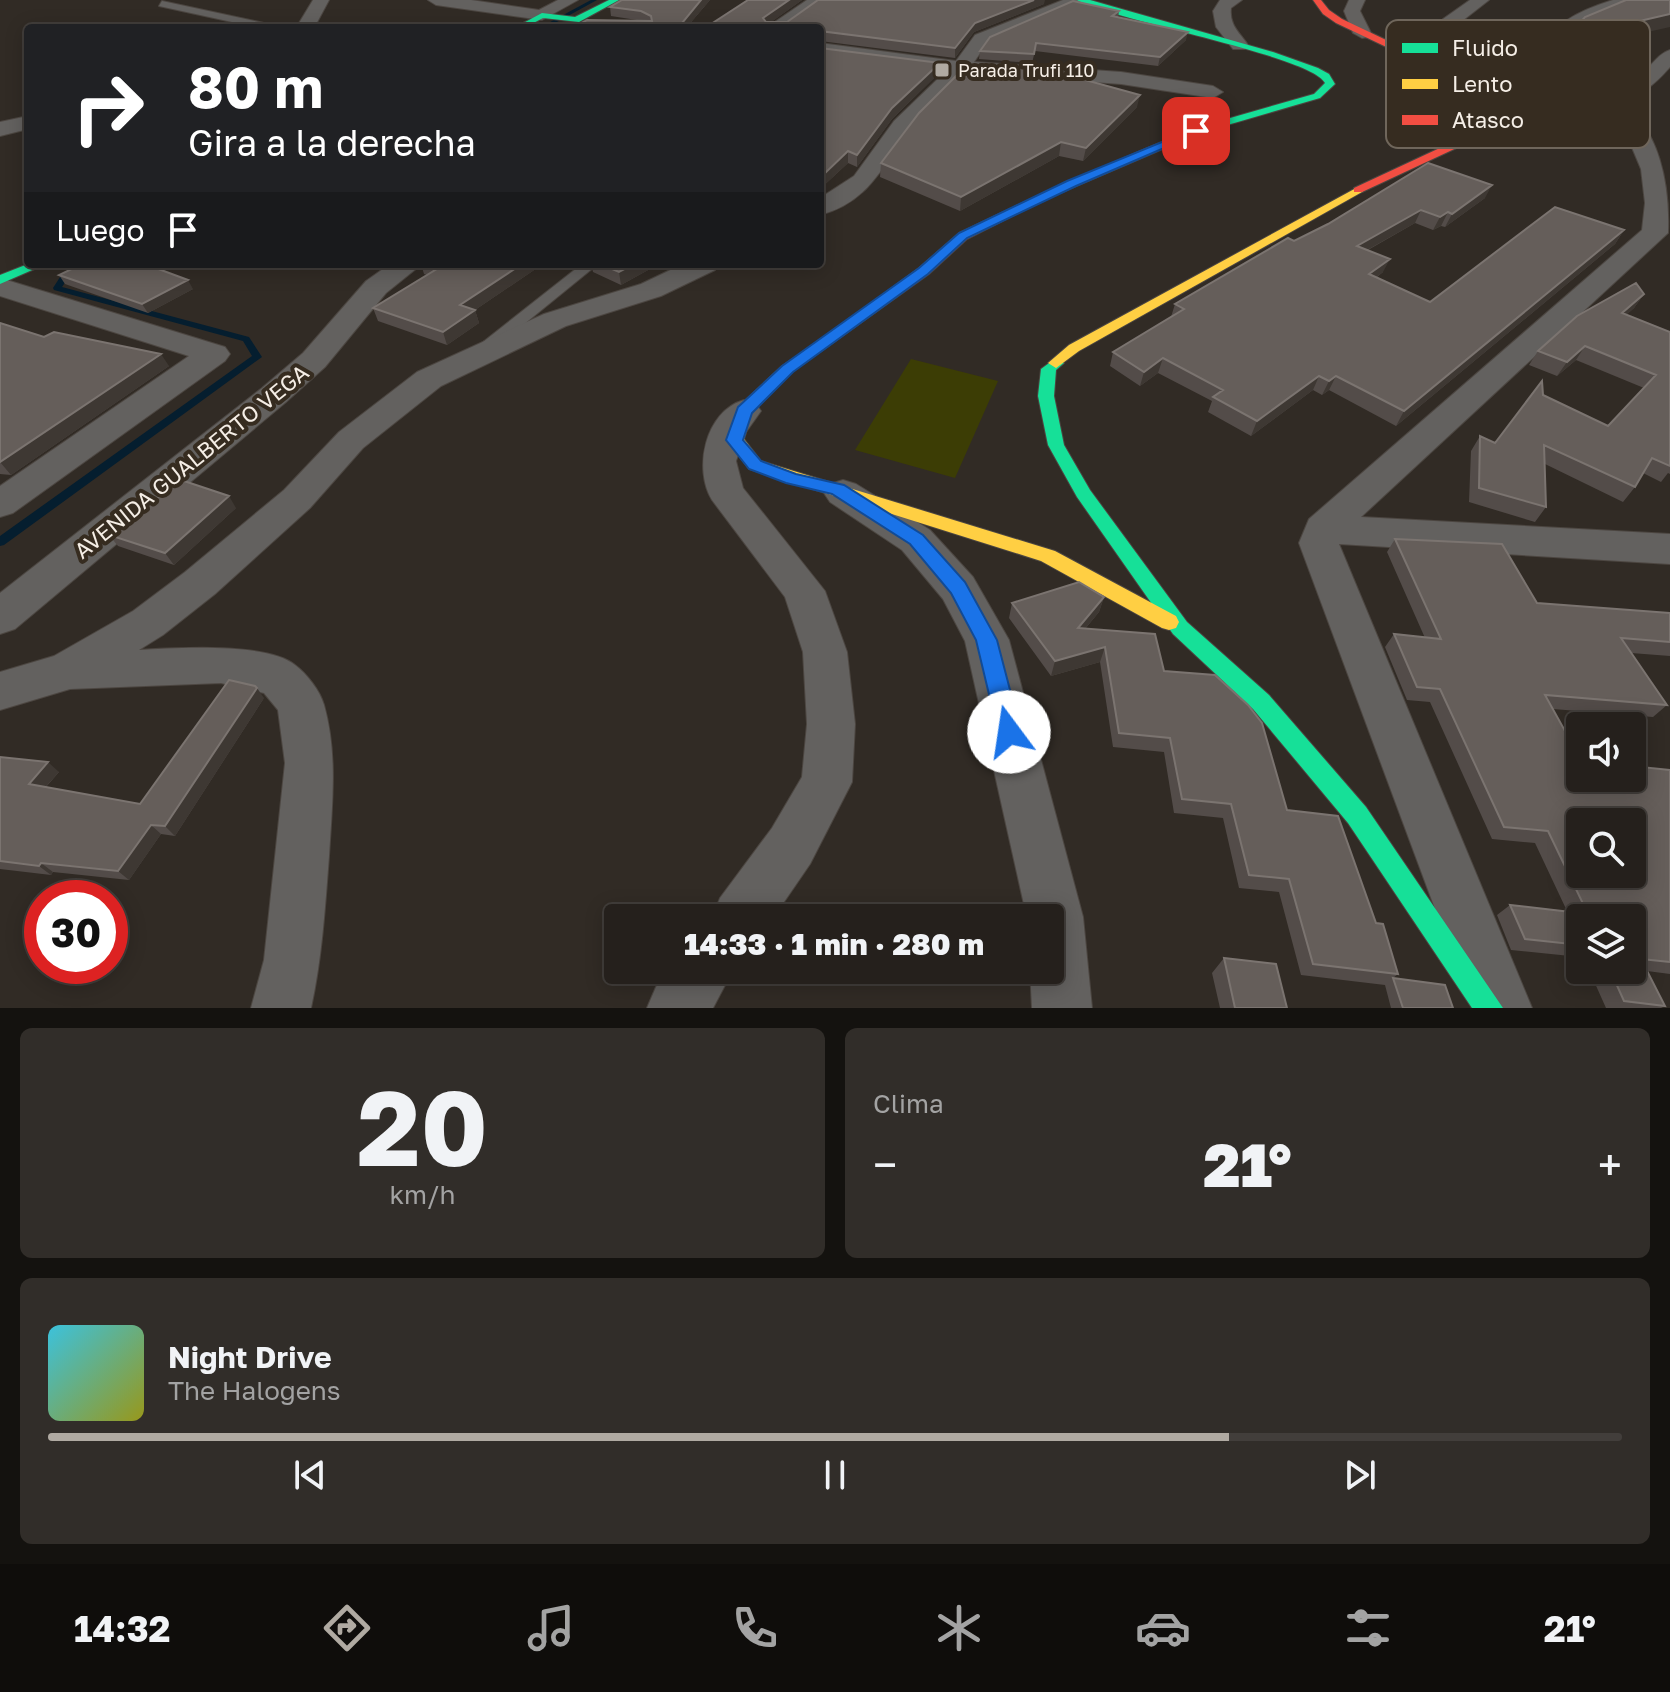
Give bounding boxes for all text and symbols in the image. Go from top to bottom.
legend [1386,20,1650,148]
text: Fluido [1452,34,1518,61]
text: 80 m [188,53,323,120]
icon: right [56,56,160,160]
place label: Parada Trufi 110 [958,59,1095,81]
marker: Parada Trufi 110 [933,61,951,79]
text: Lento [1452,70,1512,97]
pin [1162,97,1230,165]
text: Atasco [1452,106,1524,133]
icon: arrive [1174,109,1218,153]
text: Gira a la derecha [188,121,476,164]
icon: arrive [161,208,205,252]
text: Luego [56,212,145,248]
street label: AVENIDA GUALBERTO VEGA [68,358,314,564]
position arrow [967,690,1051,774]
map controls [1566,712,1646,984]
button: sound [1566,712,1646,792]
button: search [1566,808,1646,888]
speed limit sign: 30 [24,880,128,984]
button: layers [1566,904,1646,984]
text: 14:33 · 1 min · 280 m [684,926,984,962]
text: 20 [357,1064,488,1189]
text: Clima [873,1088,944,1119]
text: 21° [1203,1128,1292,1200]
text: − [873,1138,897,1191]
text: + [1598,1138,1622,1191]
text: km/h [389,1179,456,1210]
text: Night Drive [168,1339,332,1375]
text: The Halogens [168,1375,341,1406]
icon: previous [288,1453,332,1497]
icon: pause [813,1453,857,1497]
icon: next [1338,1453,1382,1497]
icon: directions [319,1600,375,1656]
icon: music [523,1600,579,1656]
icon: phone [727,1600,783,1656]
icon: climate [931,1600,987,1656]
icon: car [1135,1600,1191,1656]
icon: filters [1340,1600,1396,1656]
text: 14:32 [74,1607,171,1650]
text: 21° [1544,1607,1596,1650]

